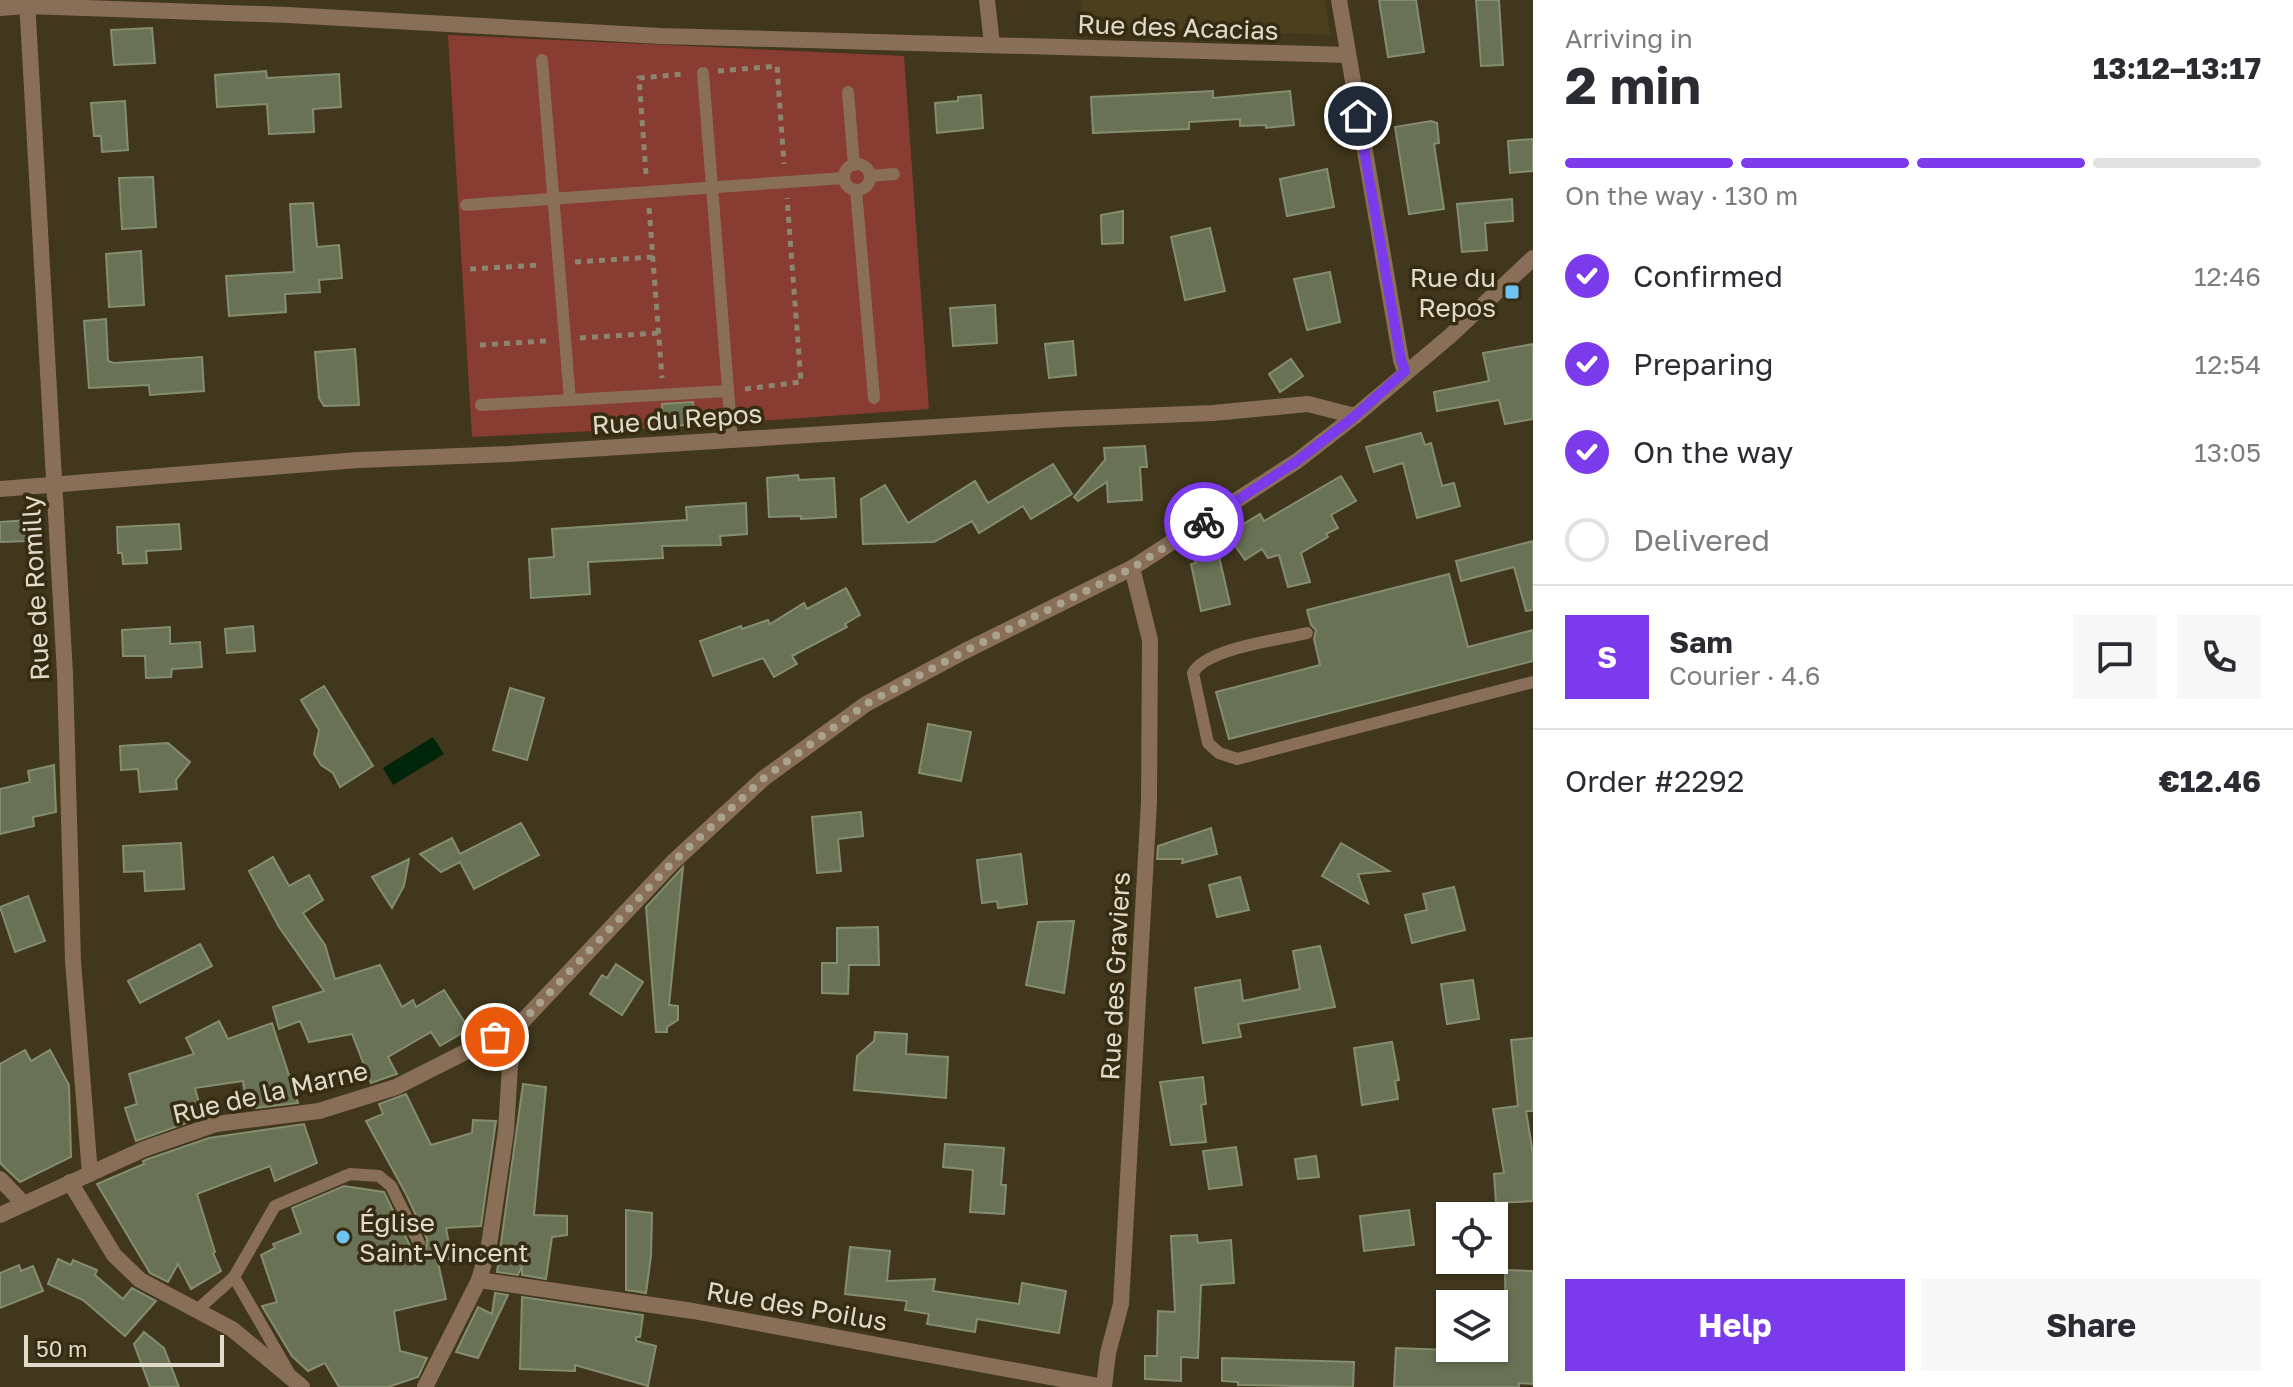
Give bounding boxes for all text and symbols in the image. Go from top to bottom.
street label: Rue des Acacias [1077,8,1279,46]
text: Arriving in [1565,23,1693,54]
text: 13:12–13:17 [2093,50,2261,86]
text: 2 min [1565,53,1701,115]
pin [1324,82,1392,150]
icon: home [1336,94,1380,138]
text: On the way · 130 m [1565,180,1798,211]
icon: check [1565,254,1609,298]
text: Confirmed [1633,258,1783,294]
text: 12:46 [2194,261,2261,292]
place label: Rue du Repos [1410,262,1496,323]
marker: Rue du Repos [1503,283,1521,301]
icon: check [1565,342,1609,386]
text: Preparing [1633,346,1774,382]
text: 12:54 [2195,349,2261,380]
street label: Rue du Repos [591,398,763,440]
icon: check [1565,430,1609,474]
text: On the way [1633,434,1793,470]
text: 13:05 [2194,437,2261,468]
courier [1164,482,1244,562]
street label: Rue de Romilly [15,494,55,682]
icon: bike [1182,500,1226,544]
text: Delivered [1633,522,1770,558]
button: chat [2073,615,2157,699]
button: phone [2177,615,2261,699]
text: Sam [1669,624,1733,660]
text: S [1597,639,1617,675]
text: Courier · 4.6 [1669,660,1821,691]
text: Order #2292 [1565,763,1744,799]
text: €12.46 [2159,763,2261,799]
street label: Rue des Graviers [1094,871,1136,1081]
pin [461,1003,529,1071]
icon: bag [473,1015,517,1059]
street label: Rue de la Marne [169,1054,371,1130]
map controls [1436,1202,1508,1362]
button: locate [1436,1202,1508,1274]
place label: Église Saint-Vincent [359,1207,529,1268]
marker: Église Saint-Vincent [334,1228,352,1246]
street label: Rue des Poilus [704,1275,890,1337]
button: Help [1565,1279,1905,1371]
button: Share [1921,1279,2261,1371]
button: layers [1436,1290,1508,1362]
scale bar [24,1331,224,1367]
text: 50 m [36,1335,87,1362]

